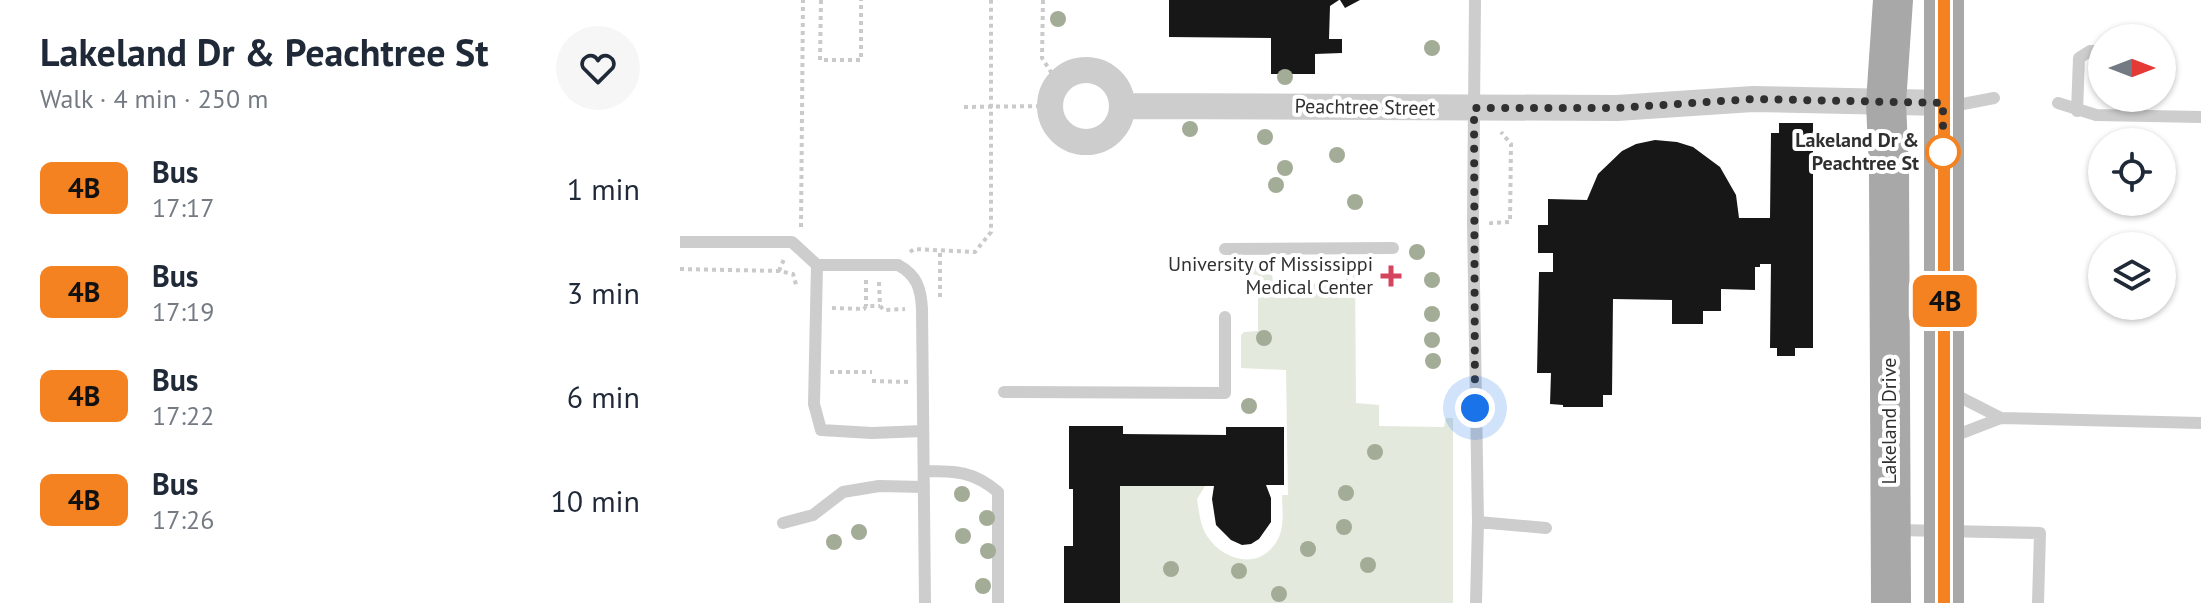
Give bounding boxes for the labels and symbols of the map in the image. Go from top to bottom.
north arrow [2088,24,2176,112]
street label: Peachtree Street [1294,93,1436,121]
place label: Lakeland Dr & Peachtree St [1795,127,1919,176]
marker: Lakeland Dr & Peachtree St [1926,135,1960,169]
place label: University of Mississippi Medical Center [1168,251,1373,300]
marker: University of Mississippi Medical Center [1380,265,1402,287]
line badge: 4B [1909,275,1981,327]
street label: Lakeland Drive [1876,358,1902,484]
your location [1455,388,1495,428]

